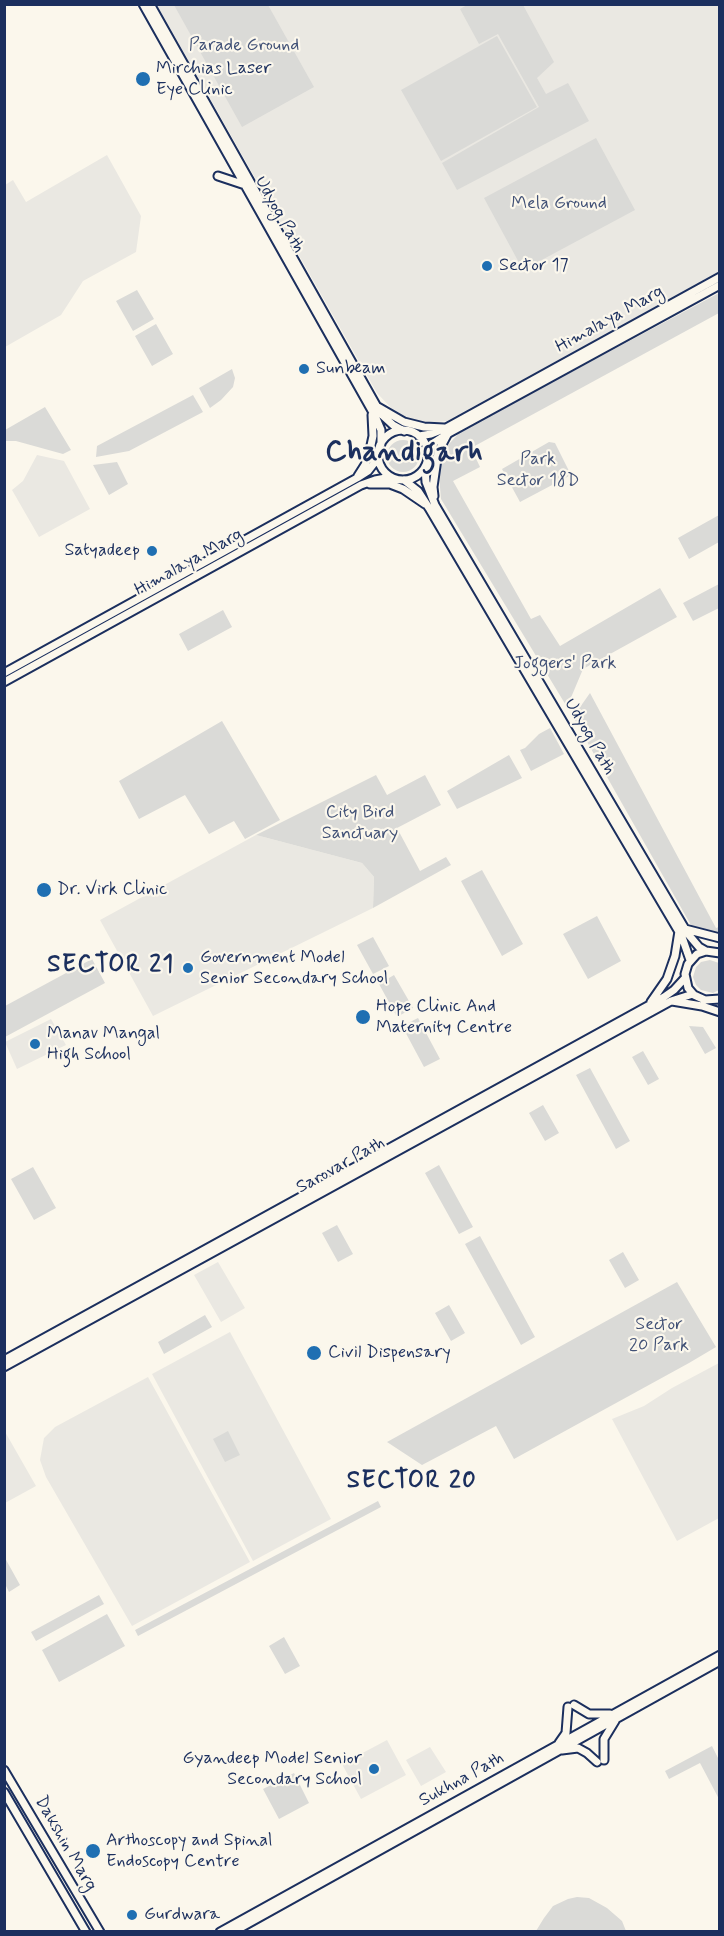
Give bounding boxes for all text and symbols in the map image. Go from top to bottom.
park label: Parade Ground [189,35,299,57]
place label: Mirchias Laser Eye Clinic [156,58,272,100]
marker: Mirchias Laser Eye Clinic [134,70,152,88]
street label: Udyog Path [249,173,309,257]
park label: Mela Ground [511,193,607,215]
place label: Sector 17 [499,255,568,277]
marker: Sector 17 [480,259,494,273]
street label: Himalaya Marg [552,281,668,359]
place label: Sunbeam [316,358,386,380]
marker: Sunbeam [297,362,311,376]
district label: Chandigarh [325,436,483,472]
park label: Park Sector 18D [497,449,579,492]
street label: Himalaya Marg [131,524,247,602]
place label: Satyadeep [64,540,140,562]
marker: Satyadeep [145,544,159,558]
park label: Joggers' Park [513,653,617,675]
street label: Udyog Path [558,695,620,779]
park label: City Bird Sanctuary [322,802,398,844]
place label: Dr. Virk Clinic [57,879,167,901]
marker: Dr. Virk Clinic [35,881,53,899]
place label: Government Model Senior Secondary School [200,947,388,990]
district label: SECTOR 21 [48,952,174,980]
marker: Government Model Senior Secondary School [181,961,195,975]
place label: Hope Clinic And Maternity Centre [376,996,512,1038]
marker: Hope Clinic And Maternity Centre [354,1008,372,1026]
place label: Manav Mangal High School [47,1023,160,1066]
marker: Manav Mangal High School [28,1037,42,1051]
street label: Sarovar Path [293,1133,389,1199]
park label: Sector 20 Park [629,1314,689,1356]
place label: Civil Dispensary [328,1342,451,1364]
marker: Civil Dispensary [305,1344,323,1362]
district label: SECTOR 20 [347,1468,477,1496]
place label: Gyandeep Model Senior Secondary School [182,1748,362,1790]
street label: Sukhna Path [416,1748,508,1812]
marker: Gyandeep Model Senior Secondary School [367,1762,381,1776]
street label: Dakshin Marg [29,1793,101,1895]
place label: Arthoscopy and Spinal Endoscopy Centre [106,1830,272,1872]
marker: Arthoscopy and Spinal Endoscopy Centre [84,1842,102,1860]
place label: Gurdwara [144,1904,220,1926]
marker: Gurdwara [125,1908,139,1922]

